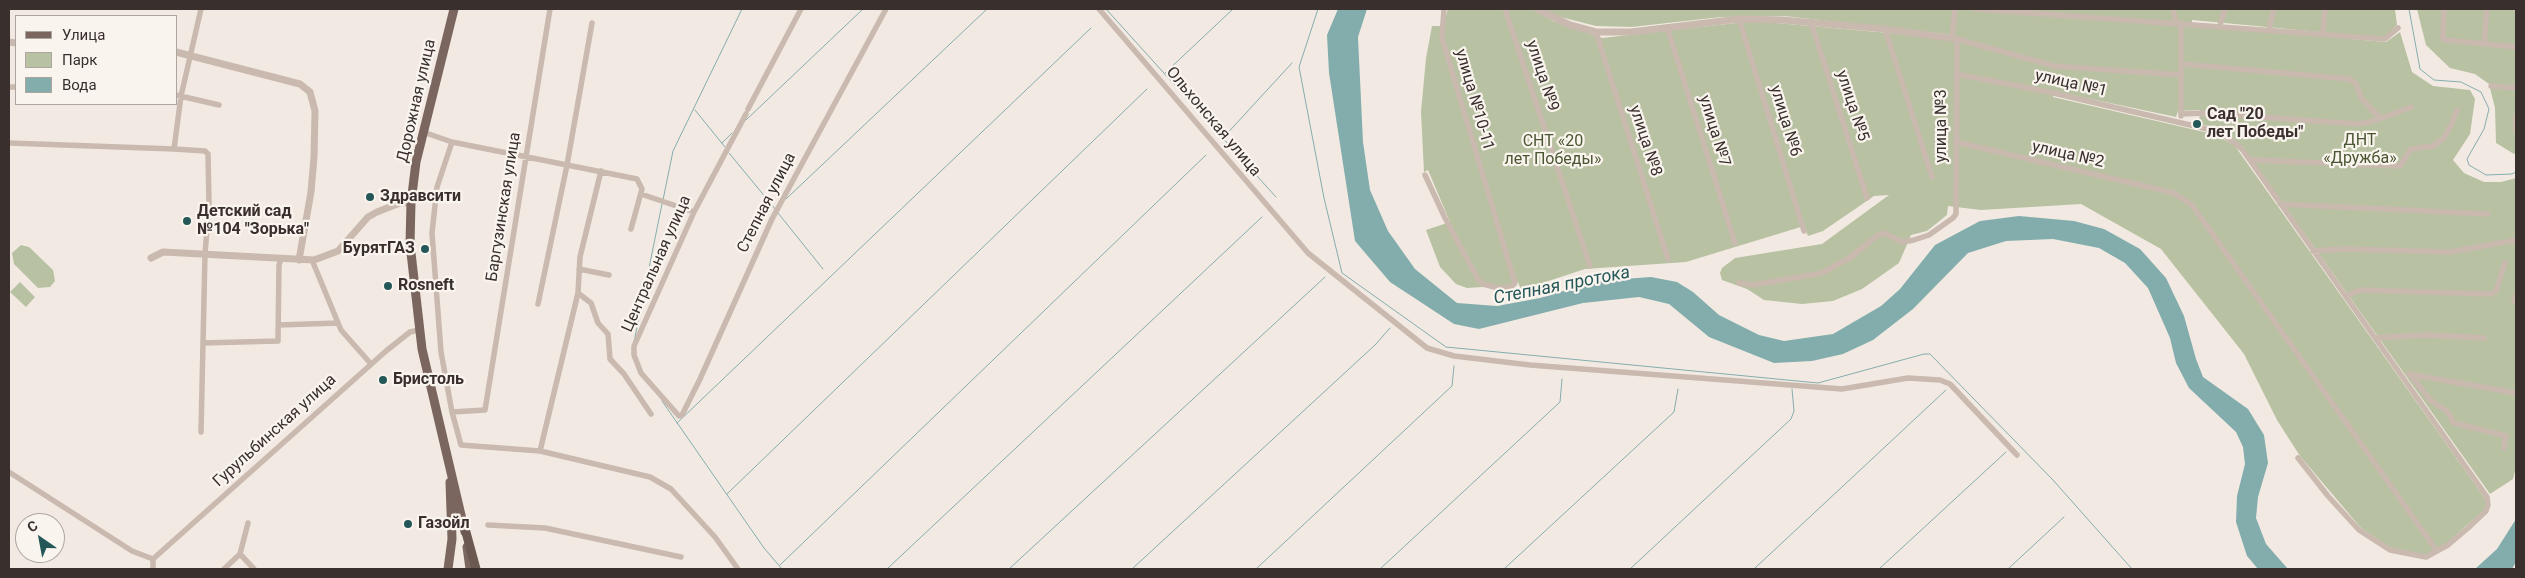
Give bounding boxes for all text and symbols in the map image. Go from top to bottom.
legend [15,15,178,105]
text: Улица [62,26,105,44]
street label: Дорожная улица [393,37,441,165]
street label: улица №9 [1522,38,1562,114]
street label: улица №10-11 [1450,47,1498,153]
text: Парк [62,51,97,69]
street label: Ольхонская улица [1161,63,1265,181]
street label: улица №1 [2033,66,2109,102]
street label: улица №5 [1832,68,1872,144]
text: Вода [62,76,97,94]
street label: улица №6 [1765,83,1805,159]
street label: улица №3 [1932,89,1952,163]
street label: улица №7 [1694,93,1734,169]
street label: улица №8 [1625,103,1665,179]
place label: Сад "20 лет Победы" [2207,105,2303,143]
marker: Сад "20 лет Победы" [2191,118,2203,130]
street label: Баргузинская улица [483,131,525,283]
park label: ДНТ «Дружба» [2323,131,2397,169]
park label: СНТ «20 лет Победы» [1505,132,1601,170]
street label: улица №2 [2030,137,2106,173]
street label: Степная улица [734,150,800,256]
place label: Здравсити [380,187,461,207]
marker: Здравсити [364,191,376,203]
street label: Центральная улица [618,193,696,335]
place label: Детский сад №104 "Зорька" [197,202,309,240]
marker: Детский сад №104 "Зорька" [181,215,193,227]
place label: БурятГАЗ [343,239,415,259]
marker: БурятГАЗ [419,243,431,255]
water label: Степная протока [1492,262,1632,310]
place label: Rosneft [398,276,454,296]
marker: Rosneft [382,280,394,292]
place label: Бристоль [393,370,464,390]
street label: Гурульбинская улица [209,371,341,491]
marker: Бристоль [377,374,389,386]
north arrow [15,513,65,563]
place label: Газойл [418,514,469,534]
text: С [24,517,41,535]
marker: Газойл [402,518,414,530]

